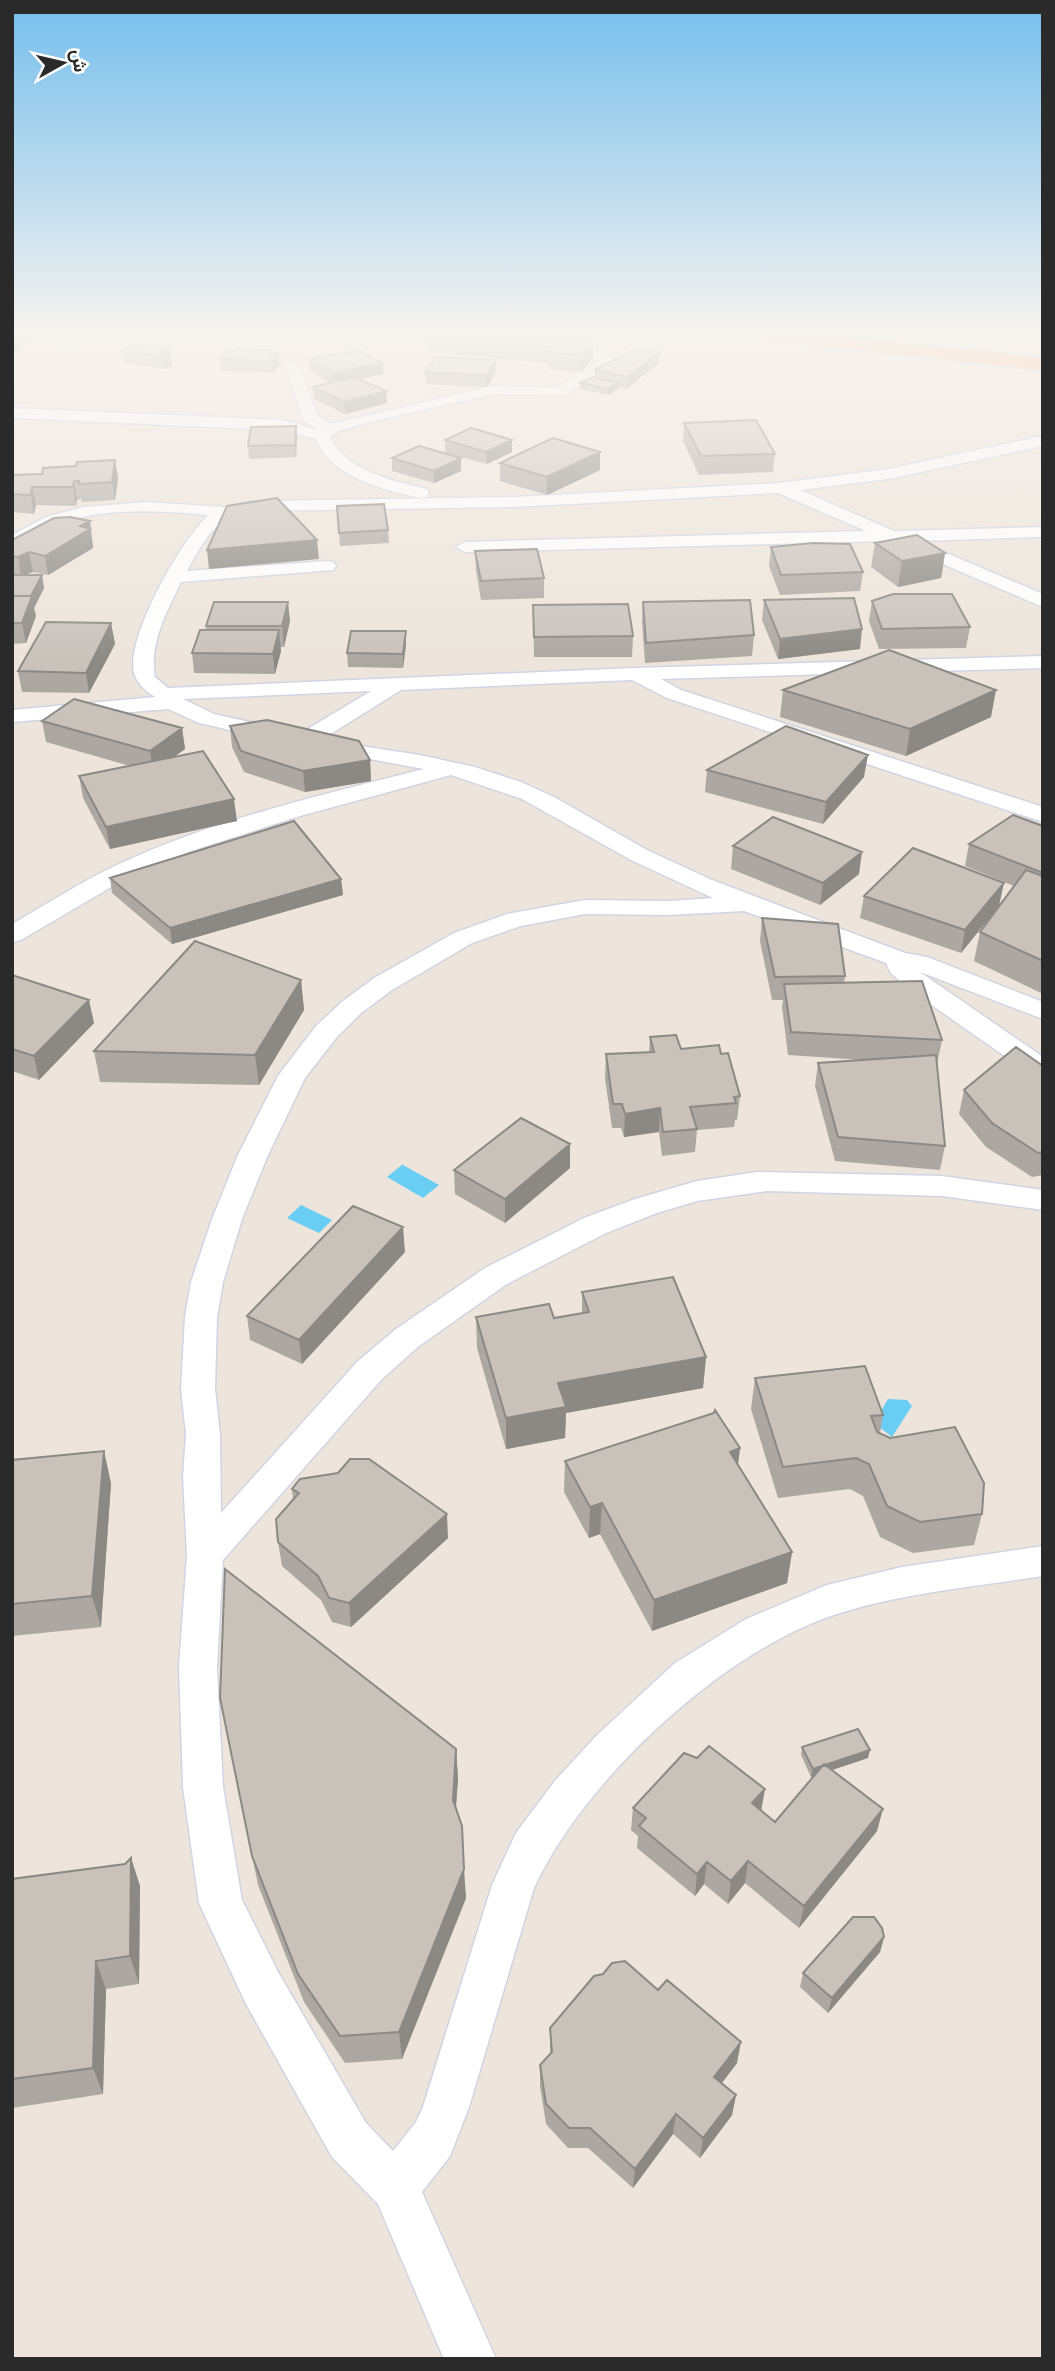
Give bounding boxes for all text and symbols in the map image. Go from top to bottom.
north arrow [28,28,98,98]
text: ش [66,48,92,74]

